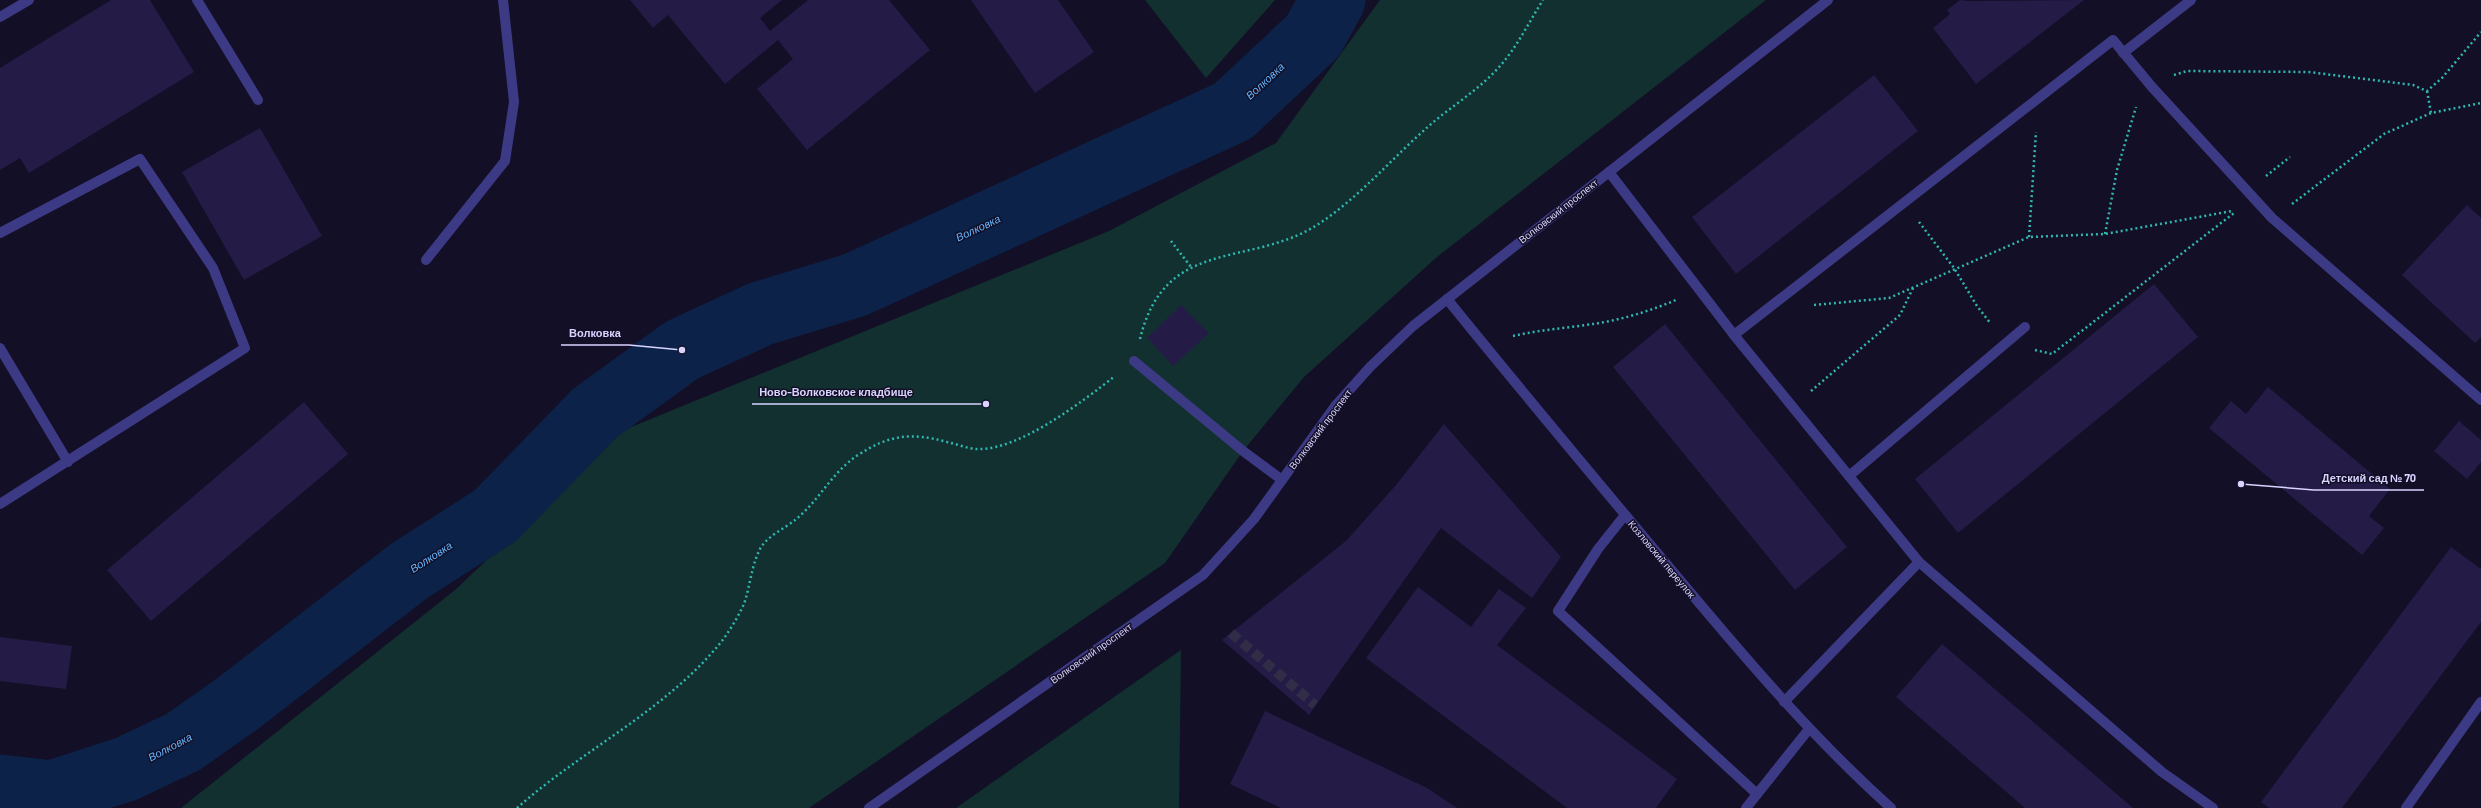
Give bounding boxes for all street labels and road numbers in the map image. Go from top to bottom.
street label: Волковский проспект [1516,176,1600,246]
street label: Волковский проспект [1286,386,1354,471]
street label: Козловский переулок [1626,518,1698,601]
street label: Волковский проспект [1048,620,1135,686]

